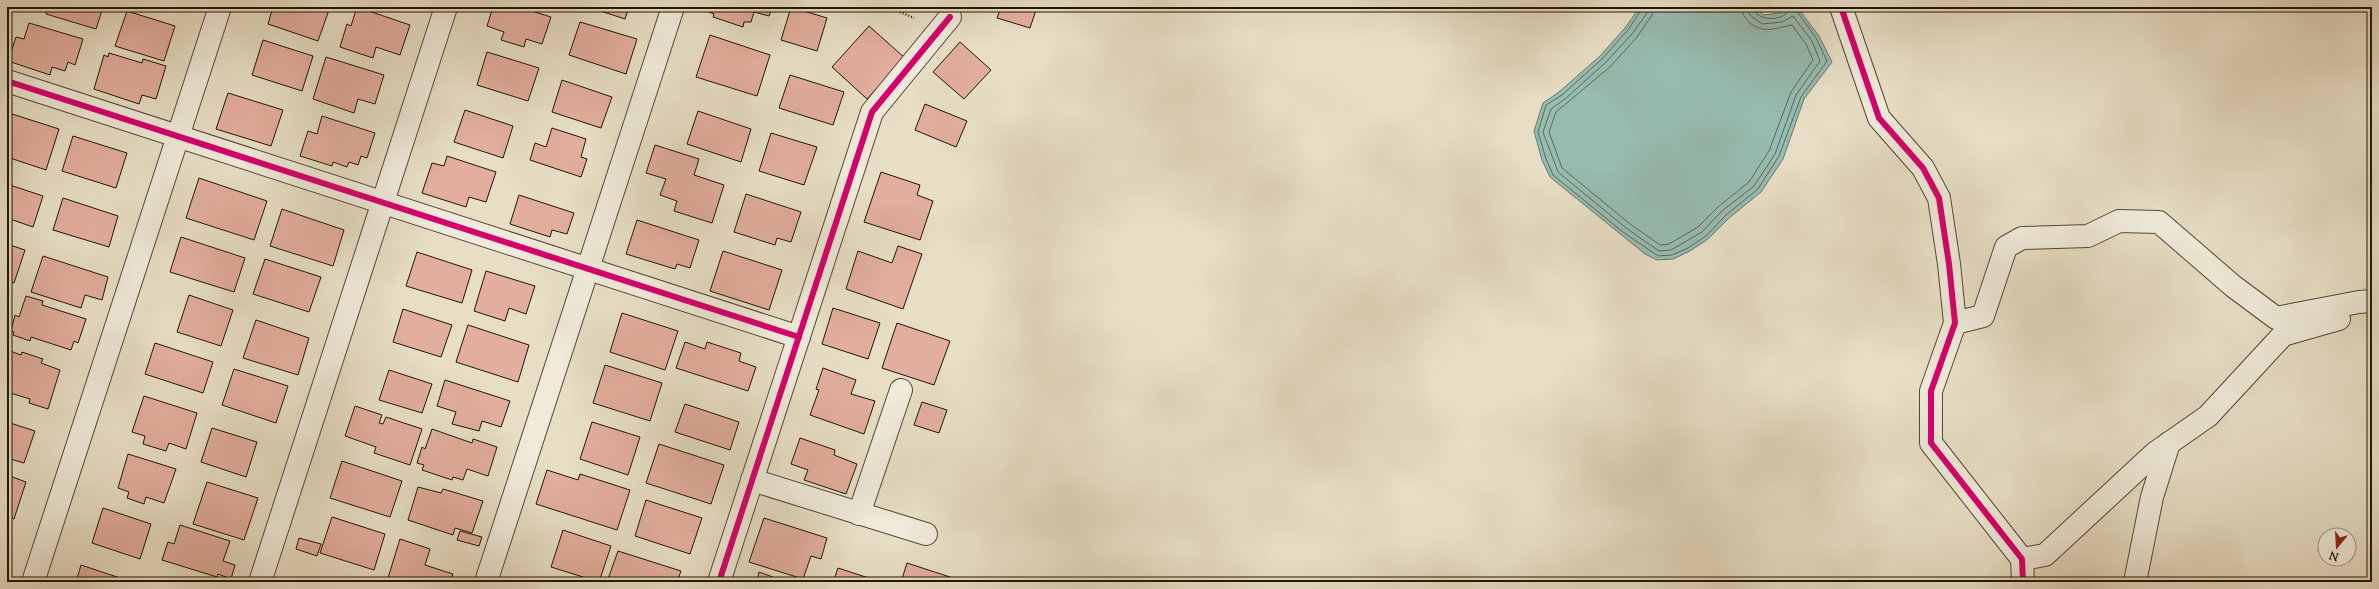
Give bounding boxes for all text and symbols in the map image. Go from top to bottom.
north arrow [2317,527,2357,567]
text: N [2327,547,2342,565]

